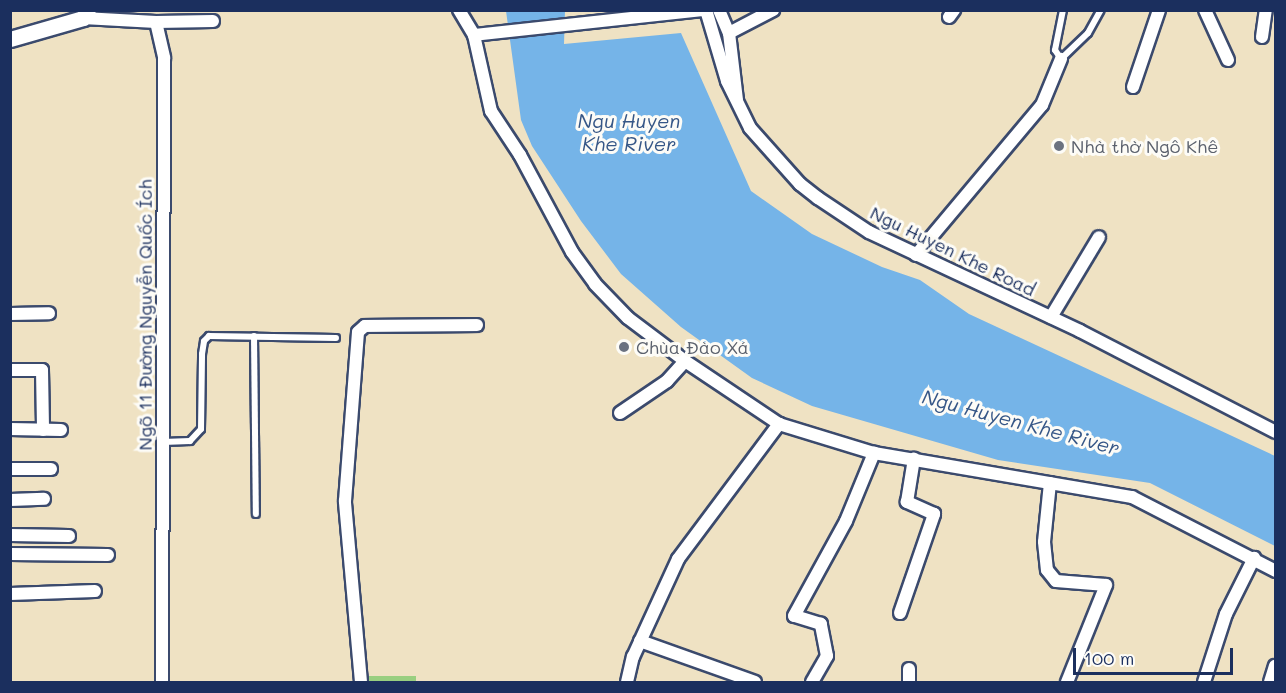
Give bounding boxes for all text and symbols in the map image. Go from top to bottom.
water label: Ngu Huyen Khe River [578,108,680,155]
place label: Nhà thờ Ngô Khê [1071,135,1218,157]
marker: Nhà thờ Ngô Khê [1052,139,1066,153]
street label: Ngõ 11 Đường Nguyễn Quốc Ích [134,179,156,451]
street label: Ngu Huyen Khe Road [867,202,1039,300]
place label: Chùa Đào Xá [636,336,749,358]
marker: Chùa Đào Xá [617,340,631,354]
water label: Ngu Huyen Khe River [920,384,1122,460]
scale bar [1076,636,1236,674]
text: 100 m [1084,646,1134,670]

